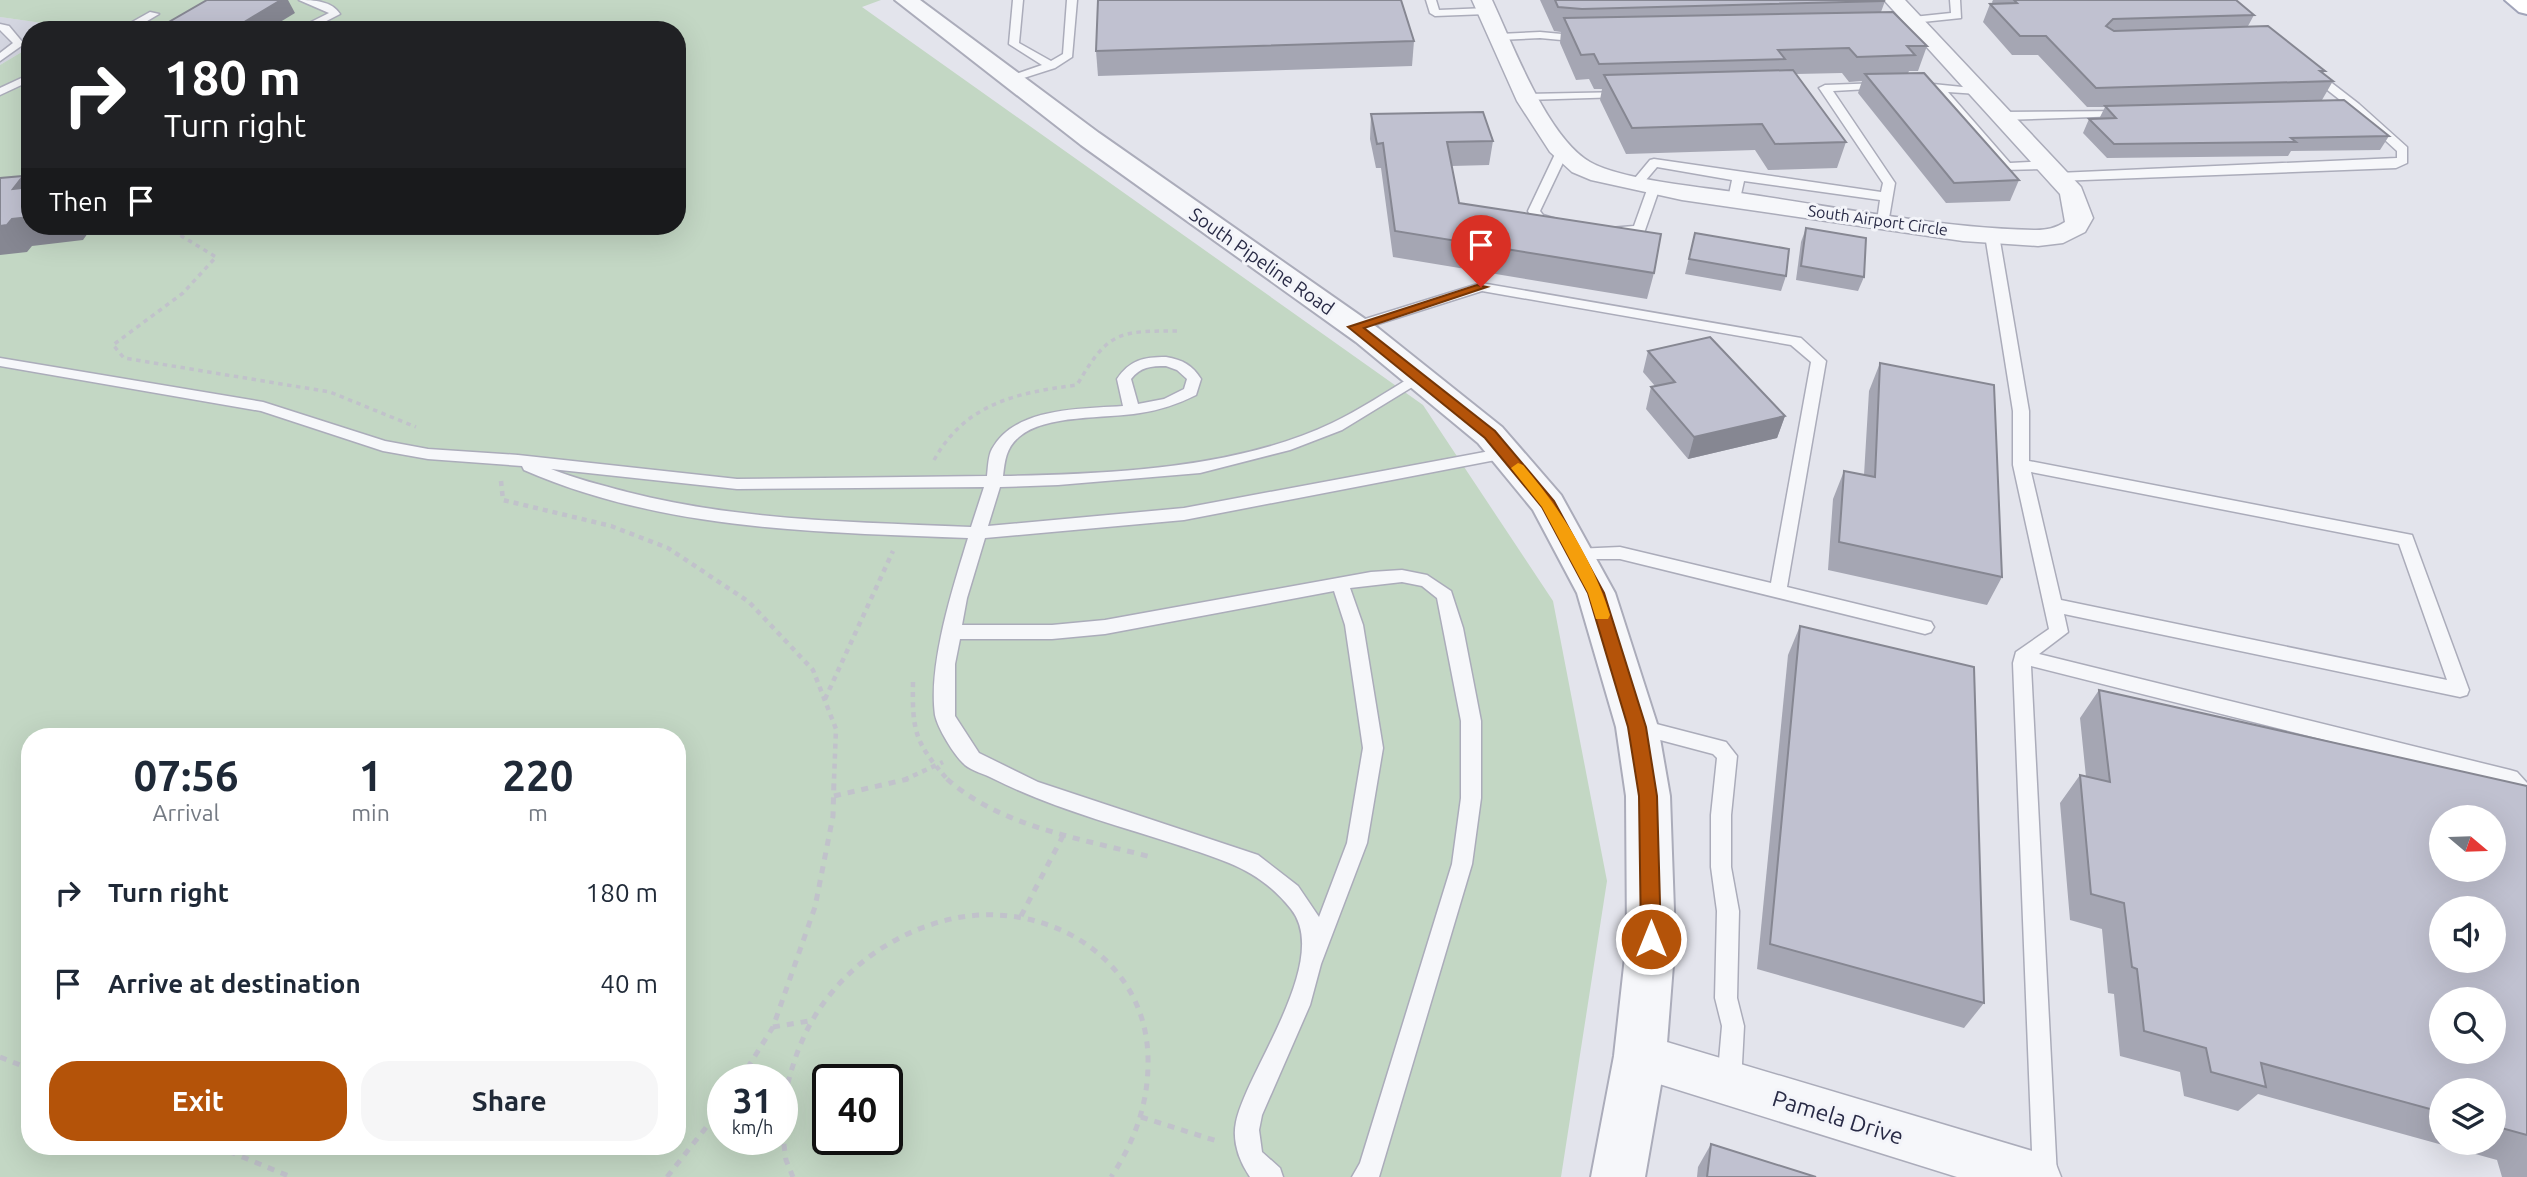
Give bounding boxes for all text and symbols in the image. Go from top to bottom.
icon: right [49,49,140,140]
text: 180 m [164,49,301,104]
text: Turn right [164,107,306,143]
icon: arrive [122,182,160,220]
text: Then [49,187,108,216]
street label: South Airport Circle [1807,201,1949,239]
street label: South Pipeline Road [1186,203,1338,319]
pin [1451,215,1511,287]
icon: arrive [1462,226,1500,264]
text: 07:56 [134,752,239,799]
text: 1 [359,752,382,799]
text: 220 [502,752,573,799]
text: Arrival [153,800,220,825]
text: min [351,800,390,825]
text: m [528,800,548,825]
north arrow [2429,805,2506,882]
map controls [2429,805,2506,1155]
icon: right [49,874,87,912]
text: Turn right [108,878,229,907]
text: 180 m [586,878,658,907]
button: sound [2429,896,2506,973]
position arrow [1614,902,1688,976]
icon: arrive [49,965,87,1003]
text: Arrive at destination [108,969,361,998]
text: 40 m [600,969,658,998]
button: search [2429,987,2506,1064]
button: Exit [49,1061,347,1141]
button: Share [361,1061,658,1141]
speed limit sign: 40 [812,1064,903,1155]
button: layers [2429,1078,2506,1155]
text: 31 [733,1080,772,1120]
street label: Pamela Drive [1770,1085,1906,1149]
text: km/h [732,1117,773,1137]

